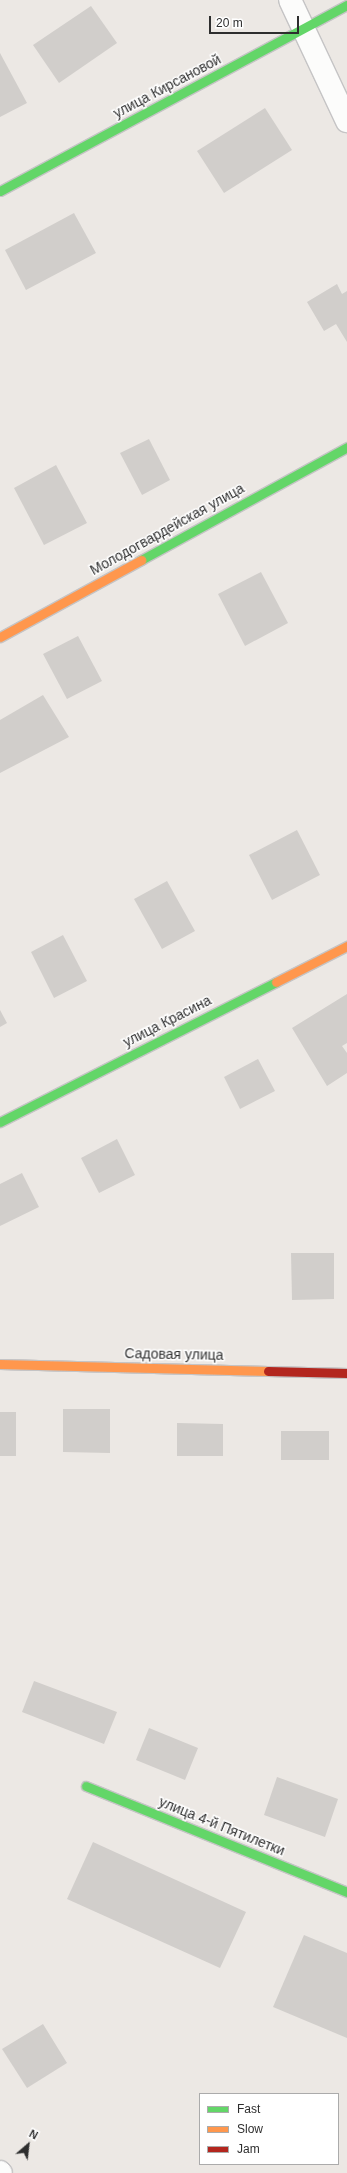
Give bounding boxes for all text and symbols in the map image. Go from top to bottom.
scale bar [211,8,301,34]
text: 20 m [216,16,243,30]
street label: улица Кирсановой [110,51,224,121]
street label: Молодогвардейская улица [87,480,247,578]
street label: улица Красина [120,992,214,1050]
street label: Садовая улица [124,1345,224,1363]
street label: улица 4-й Пятилетки [157,1793,287,1859]
legend [199,2093,339,2165]
text: Fast [237,2102,260,2116]
text: Slow [237,2122,263,2136]
north arrow [8,2125,48,2165]
text: N [27,2127,40,2142]
text: Jam [237,2142,260,2156]

